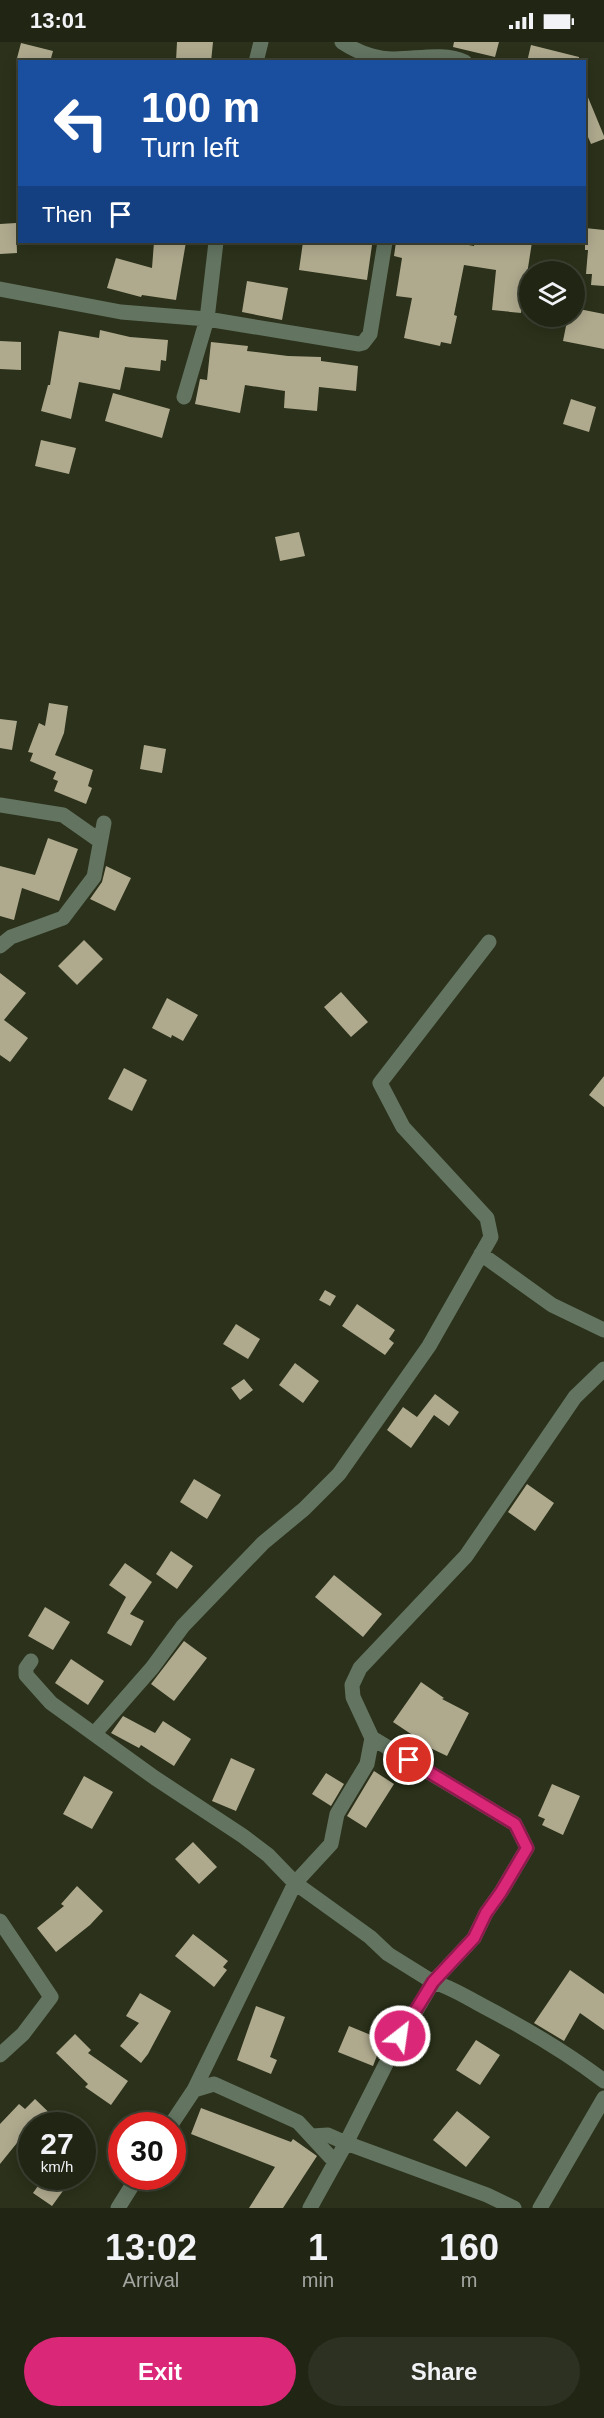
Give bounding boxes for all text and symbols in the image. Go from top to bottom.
text: 13:01 [30,8,86,33]
icon: left [42,84,120,162]
text: 100 m [141,84,260,131]
text: Turn left [141,133,239,163]
icon: arrive [104,198,137,231]
text: Then [42,202,92,227]
map controls [519,261,585,327]
button: layers [519,261,585,327]
pin [383,1734,434,1785]
icon: arrive [392,1743,425,1776]
position arrow [368,2004,432,2068]
speed limit sign: 30 [108,2112,186,2190]
text: 27 [40,2127,74,2160]
text: km/h [41,2158,73,2175]
text: 13:02 [105,2227,197,2268]
text: 1 [308,2227,328,2268]
text: 160 [439,2227,499,2268]
text: Arrival [123,2269,179,2291]
text: min [302,2269,334,2291]
text: m [461,2269,477,2291]
button: Exit [24,2337,296,2406]
button: Share [308,2337,580,2406]

